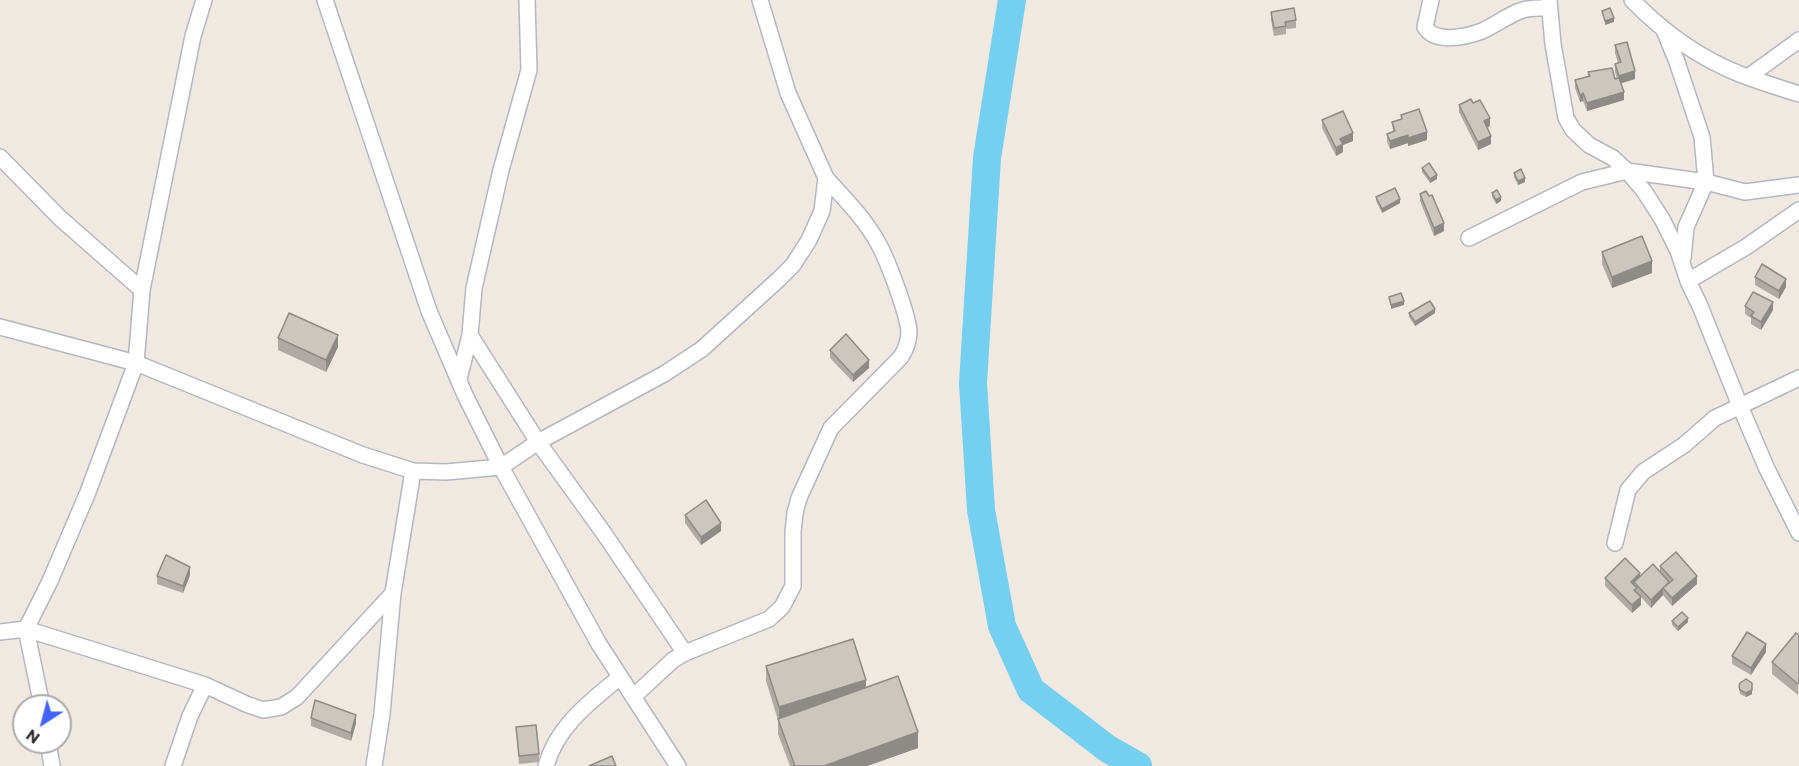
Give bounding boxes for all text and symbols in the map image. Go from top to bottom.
north arrow [12,694,72,754]
text: N [22,726,43,749]

